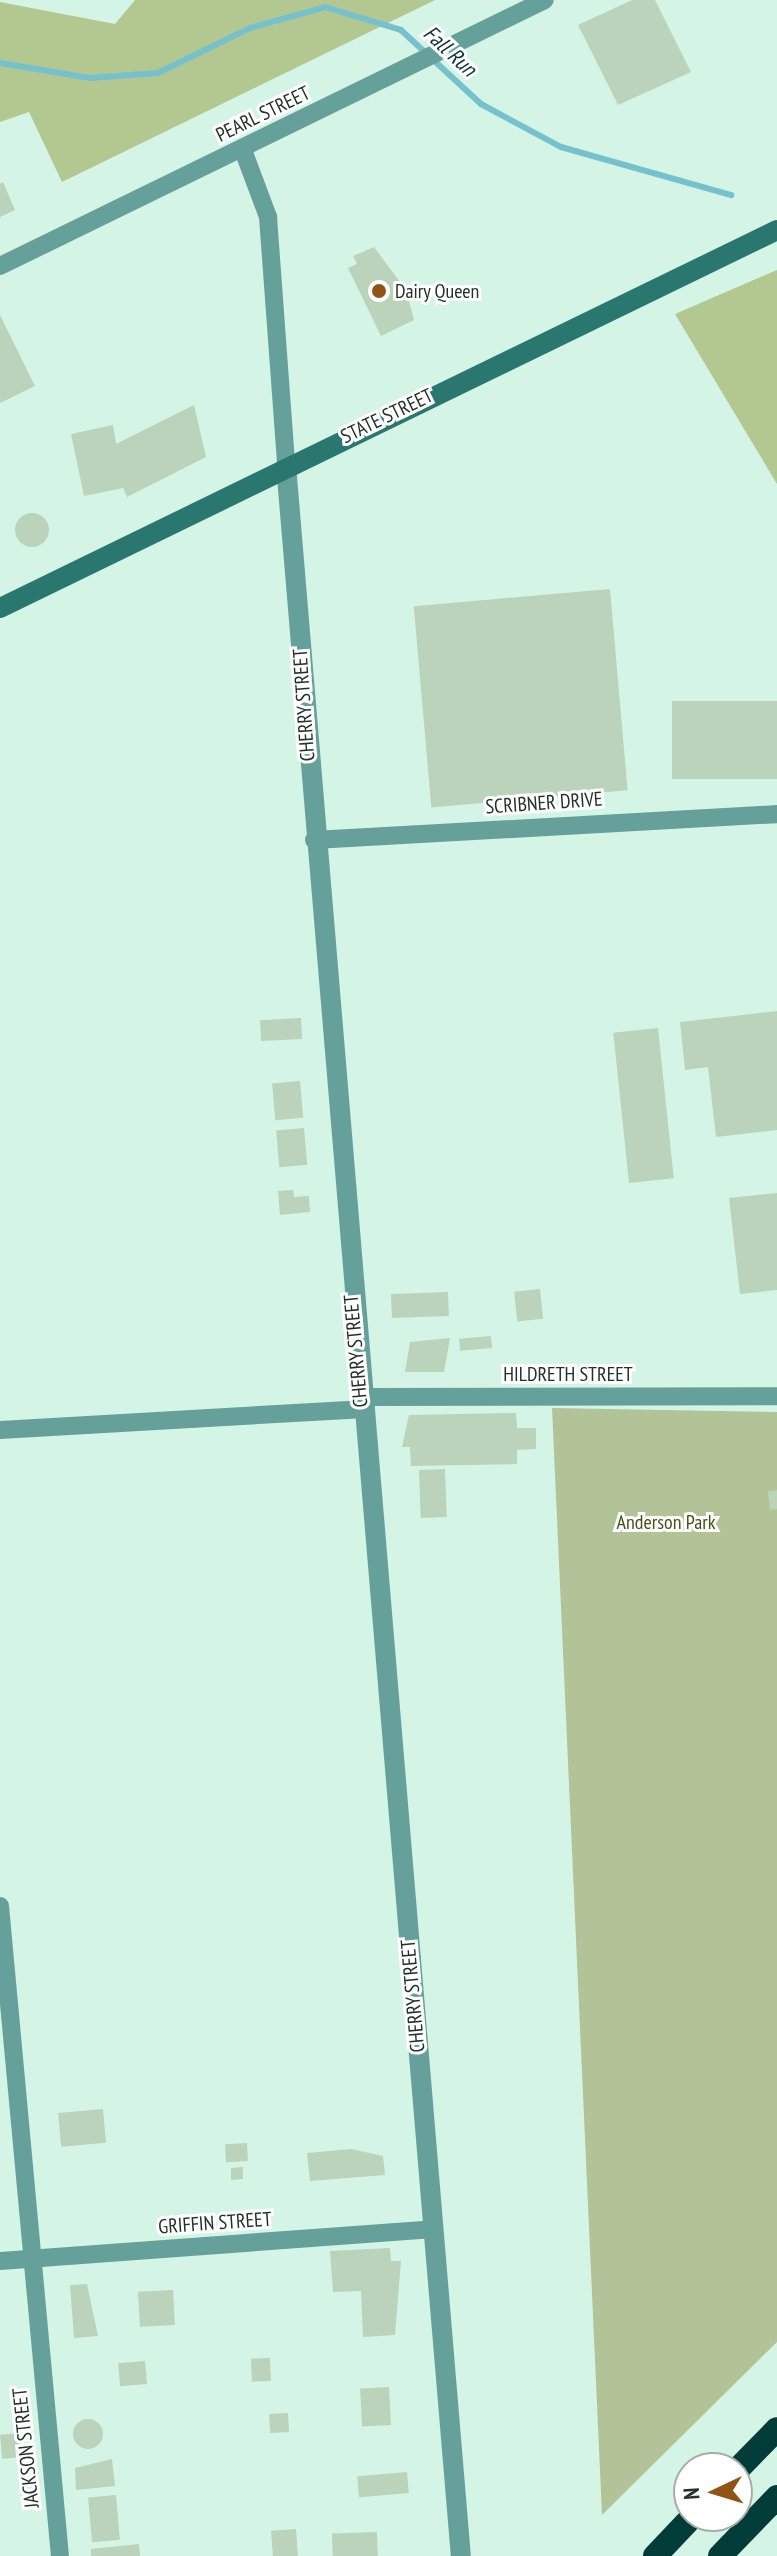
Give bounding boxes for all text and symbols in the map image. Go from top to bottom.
water label: Fall Run [418,20,482,82]
street label: PEARL STREET [212,81,314,147]
place label: Dairy Queen [395,279,480,303]
marker: Dairy Queen [370,282,388,300]
street label: STATE STREET [337,383,437,449]
street label: CHERRY STREET [288,648,320,762]
street label: SCRIBNER DRIVE [485,787,603,819]
street label: CHERRY STREET [339,1294,373,1408]
street label: HILDRETH STREET [503,1362,633,1386]
park label: Anderson Park [617,1510,715,1534]
street label: CHERRY STREET [396,1939,430,2053]
street label: GRIFFIN STREET [158,2207,272,2239]
street label: JACKSON STREET [8,2387,44,2509]
north arrow [673,2452,753,2532]
text: N [677,2487,705,2500]

